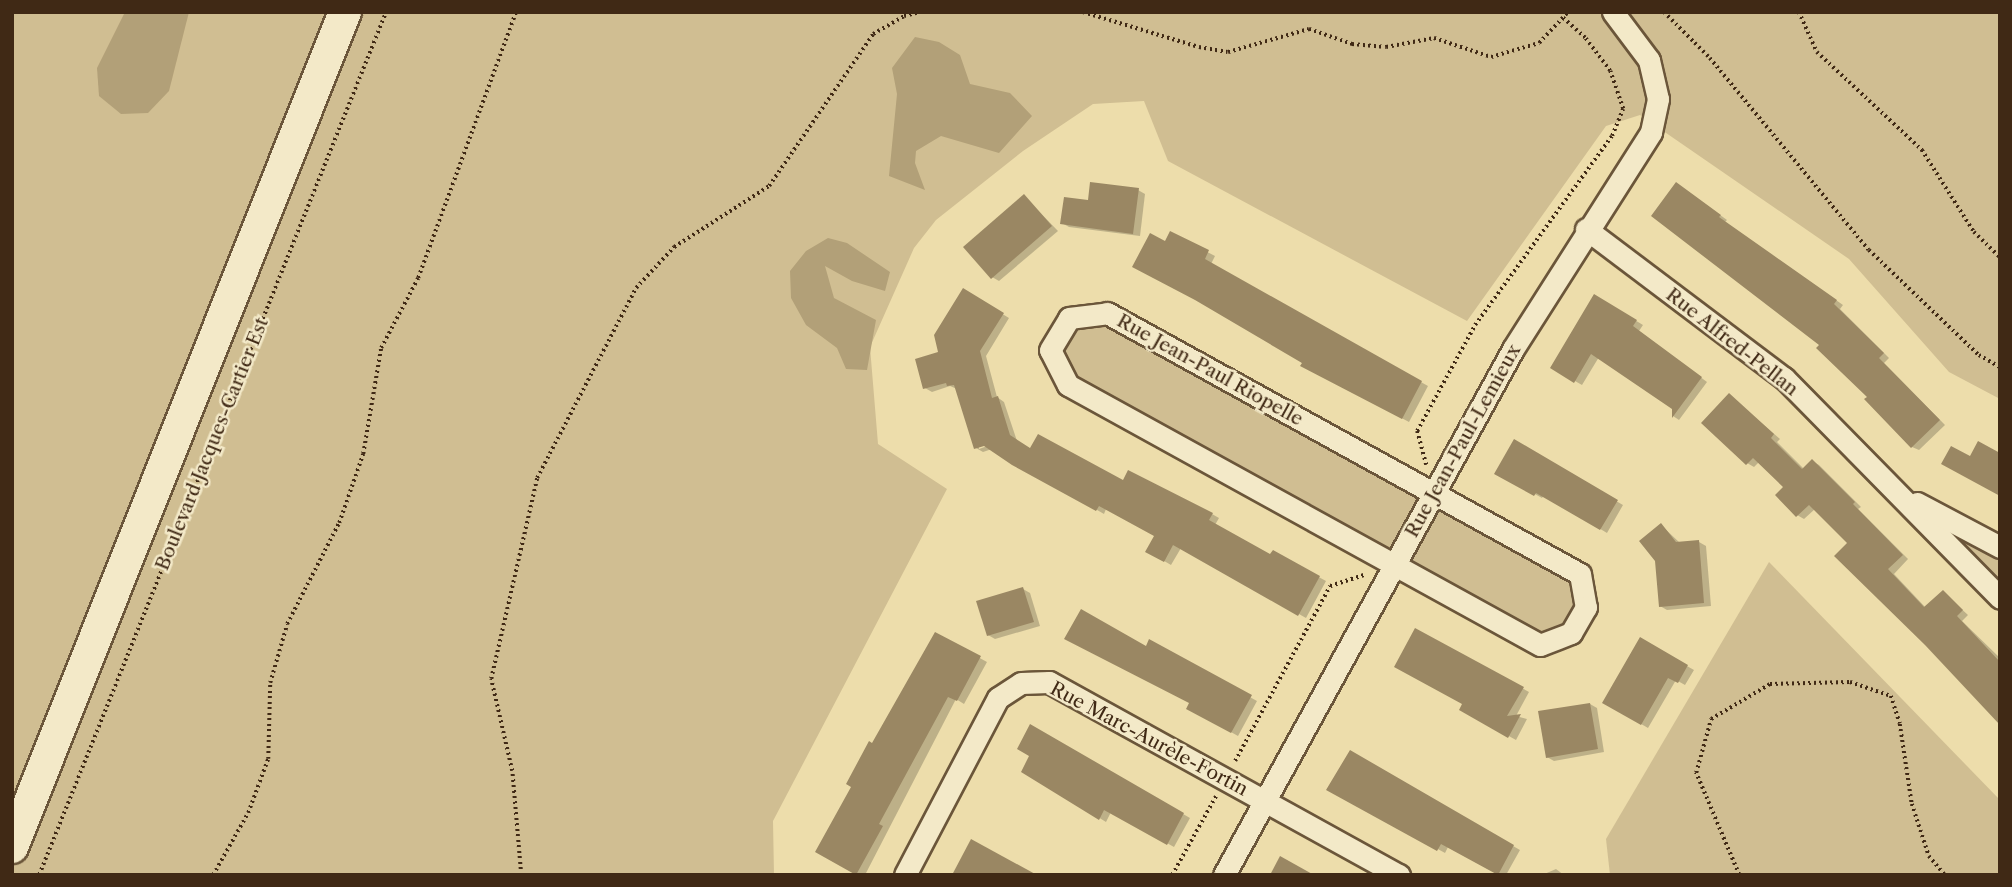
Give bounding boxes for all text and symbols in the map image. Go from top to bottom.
street label: Rue Alfred-Pellan [1661,283,1803,401]
street label: Rue Jean-Paul Riopelle [1113,309,1307,431]
street label: Boulevard Jacques-Cartier Est [151,314,273,574]
street label: Rue Jean-Paul-Lemieux [1400,341,1526,541]
street label: Rue Marc-Aurèle-Fortin [1046,677,1252,801]

